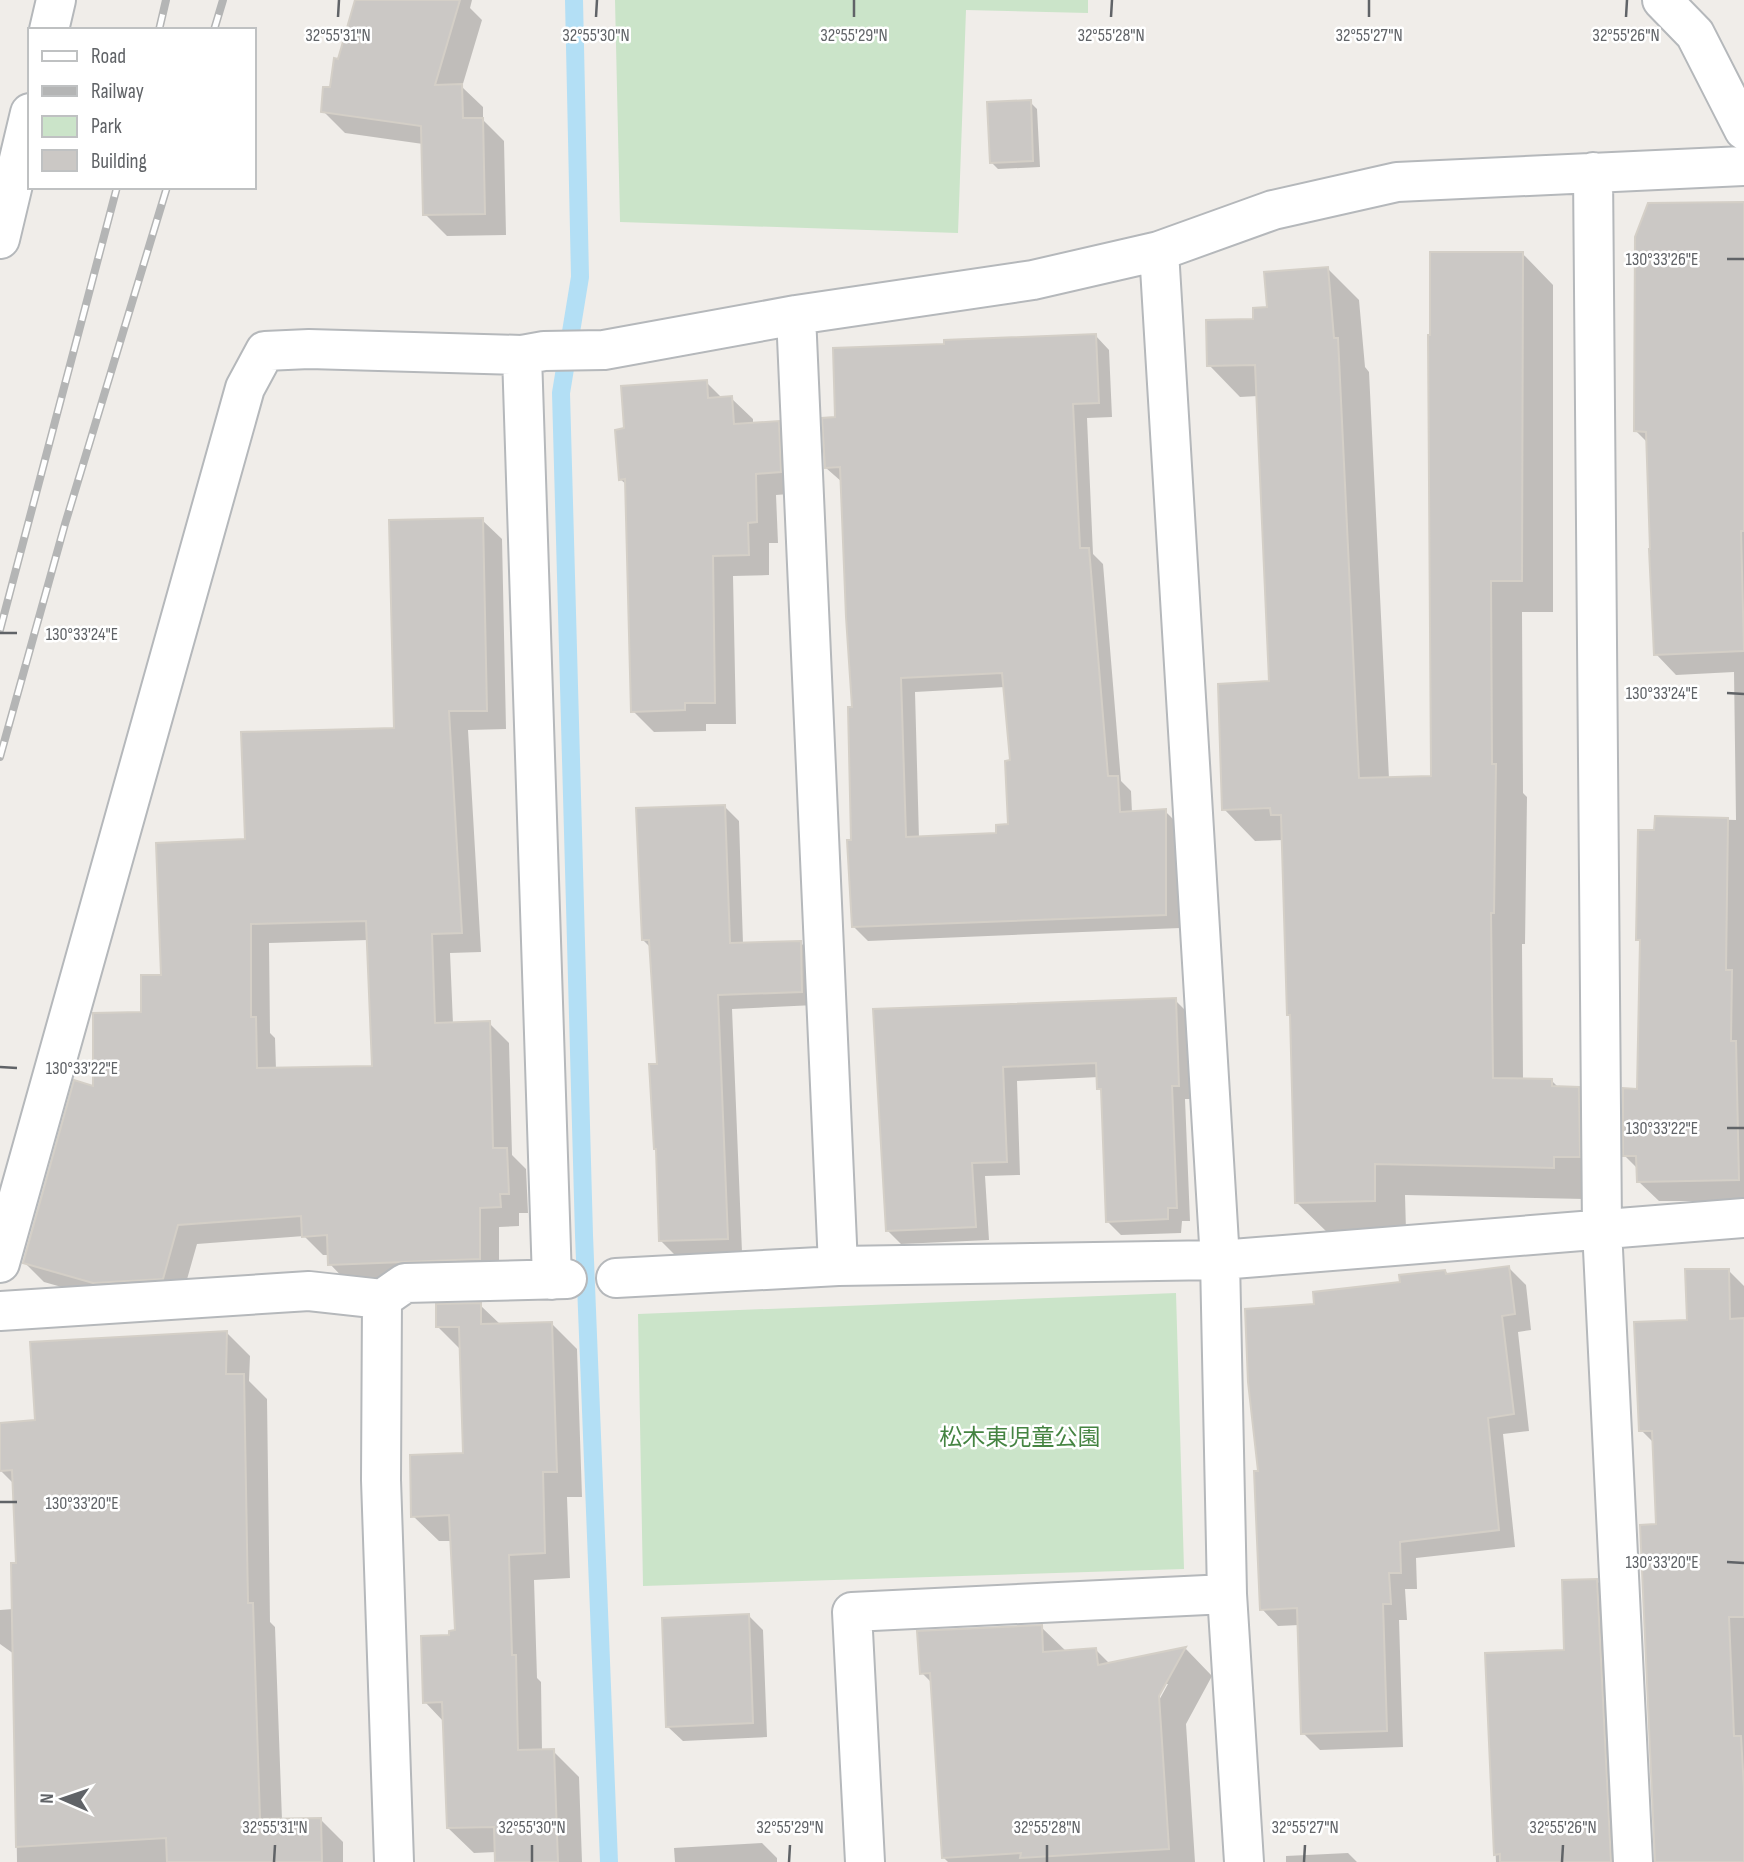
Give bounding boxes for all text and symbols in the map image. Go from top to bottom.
text: 32°55'31"N [305,25,371,46]
text: 32°55'30"N [562,25,630,46]
text: 32°55'29"N [820,25,888,46]
text: 32°55'28"N [1077,25,1145,46]
text: 32°55'27"N [1335,25,1403,46]
text: 32°55'26"N [1592,25,1660,46]
legend [28,28,256,189]
text: Road [91,44,126,69]
text: Railway [91,79,144,104]
text: Park [91,114,122,139]
text: Building [91,149,147,174]
text: 130°33'26"E [1625,249,1699,270]
text: 130°33'24"E [46,624,118,645]
text: 130°33'24"E [1626,683,1698,704]
text: 130°33'22"E [46,1058,118,1079]
text: 130°33'22"E [1626,1118,1698,1139]
park label: 松木東児童公園 [940,1424,1101,1452]
text: 130°33'20"E [45,1493,119,1514]
text: 130°33'20"E [1625,1552,1699,1573]
north arrow [28,1764,98,1834]
text: N [36,1793,59,1804]
text: 32°55'31"N [242,1817,308,1838]
text: 32°55'30"N [498,1817,566,1838]
text: 32°55'29"N [756,1817,824,1838]
text: 32°55'28"N [1013,1817,1081,1838]
text: 32°55'27"N [1271,1817,1339,1838]
text: 32°55'26"N [1529,1817,1597,1838]

